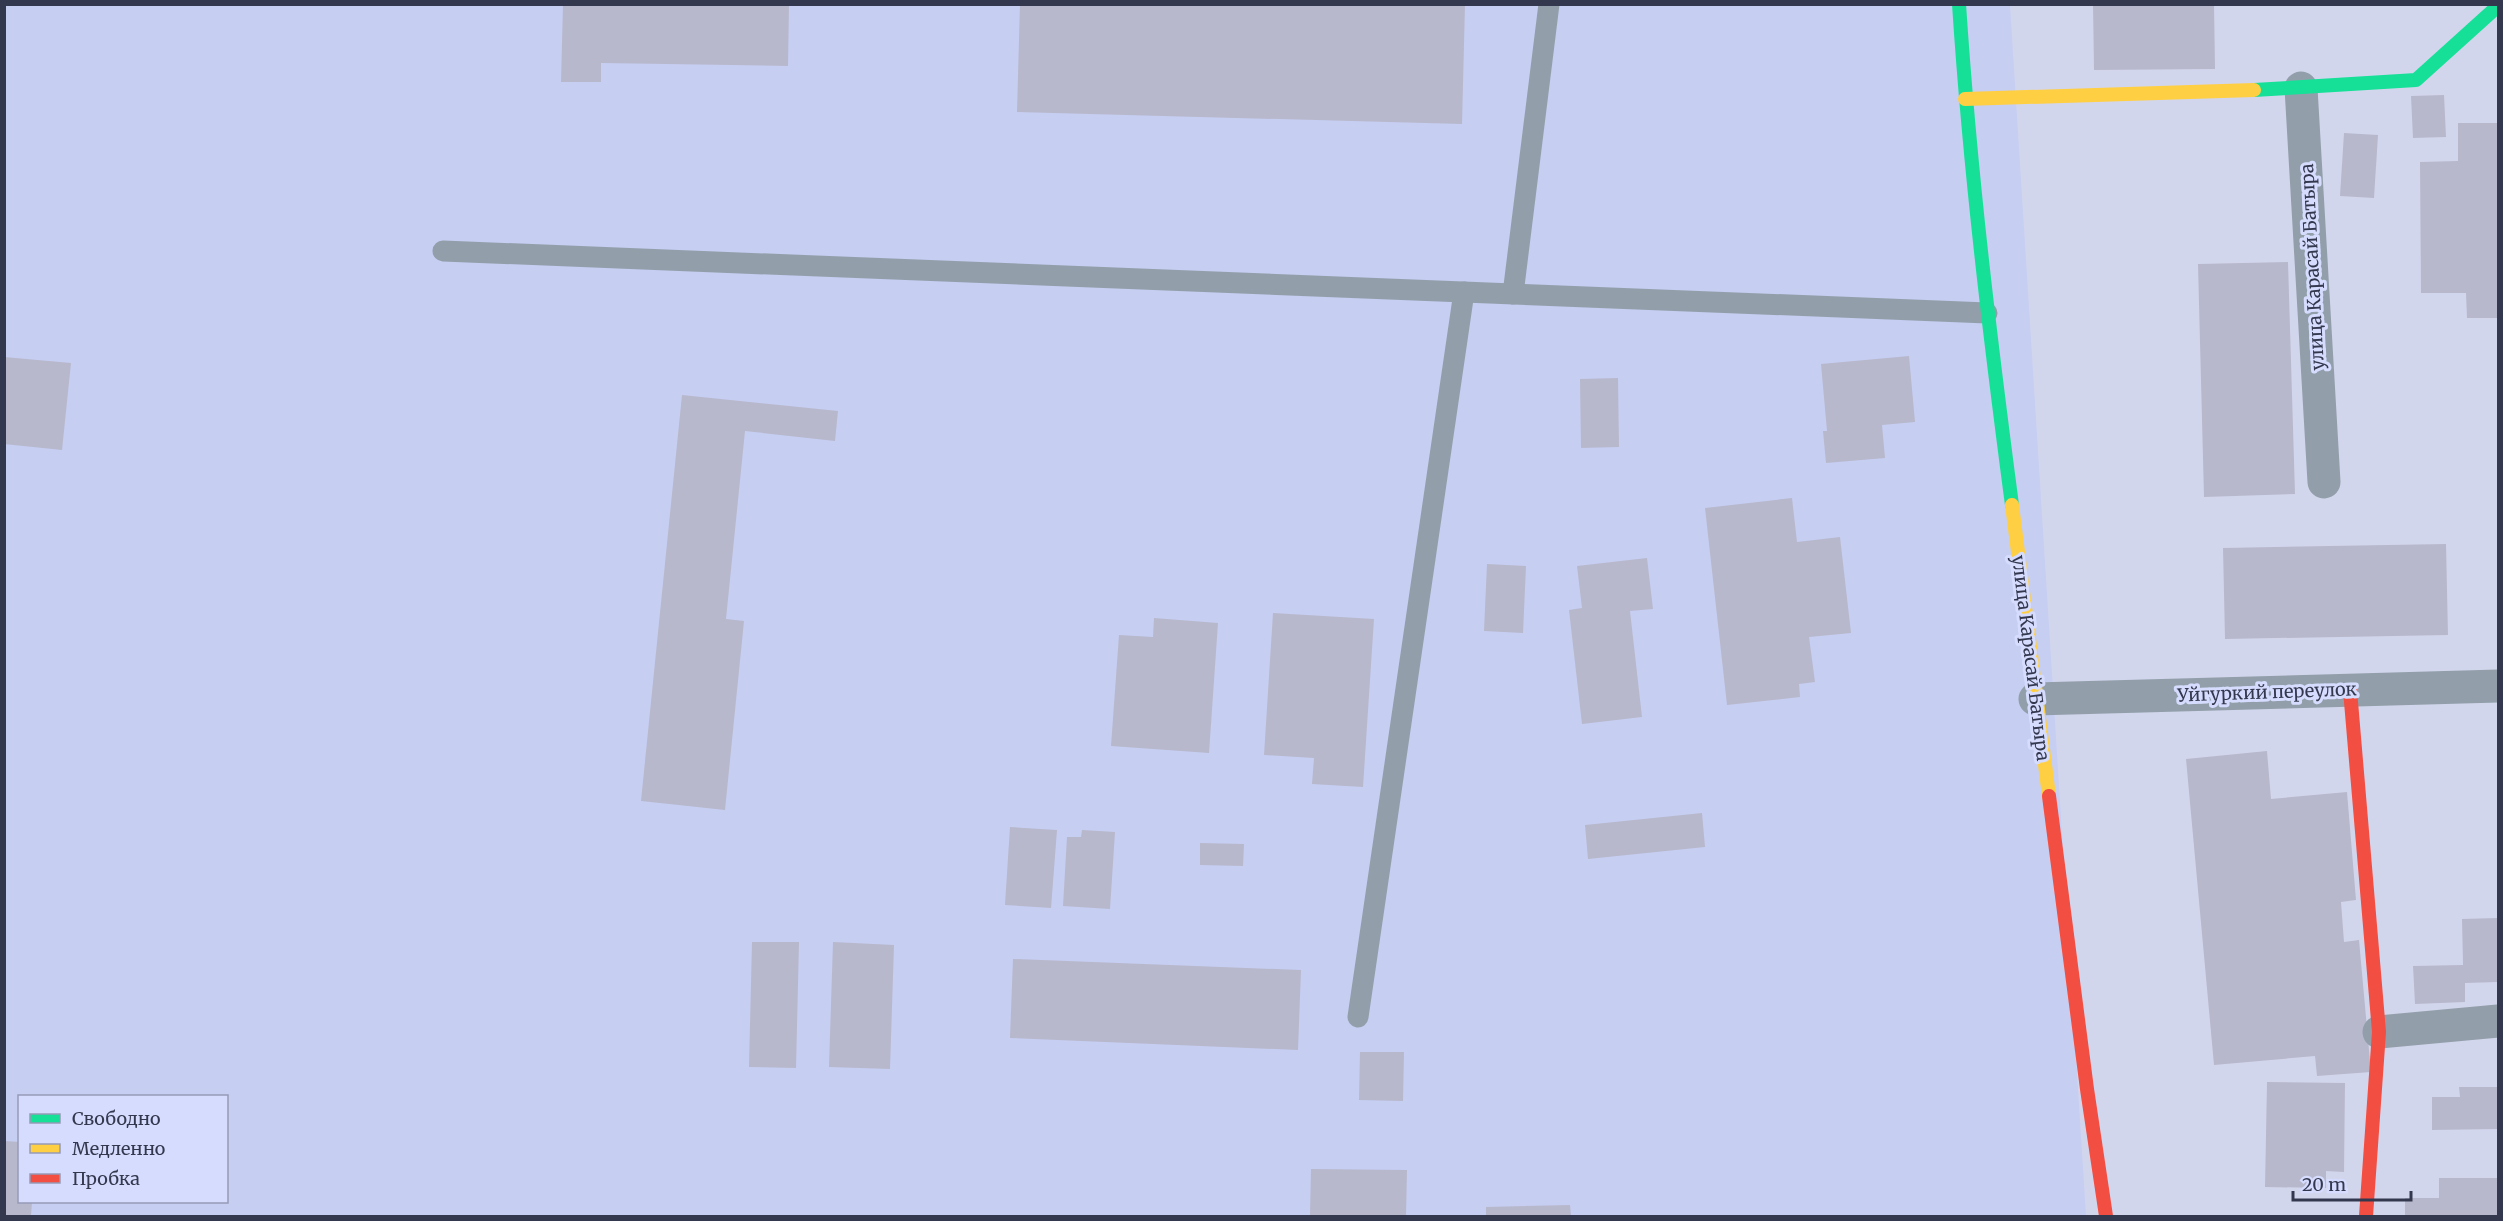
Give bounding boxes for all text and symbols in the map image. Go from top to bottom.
street label: улица Карасай Батыра [2295,163,2329,371]
street label: улица Карасай Батыра [2007,554,2055,762]
street label: Уйгуркий переулок [2176,677,2358,707]
legend [18,1095,228,1203]
text: Свободно [72,1107,160,1130]
text: Медленно [72,1137,165,1160]
scale bar [2293,1164,2412,1202]
text: Пробка [72,1167,140,1190]
text: 20 m [2302,1173,2346,1196]

